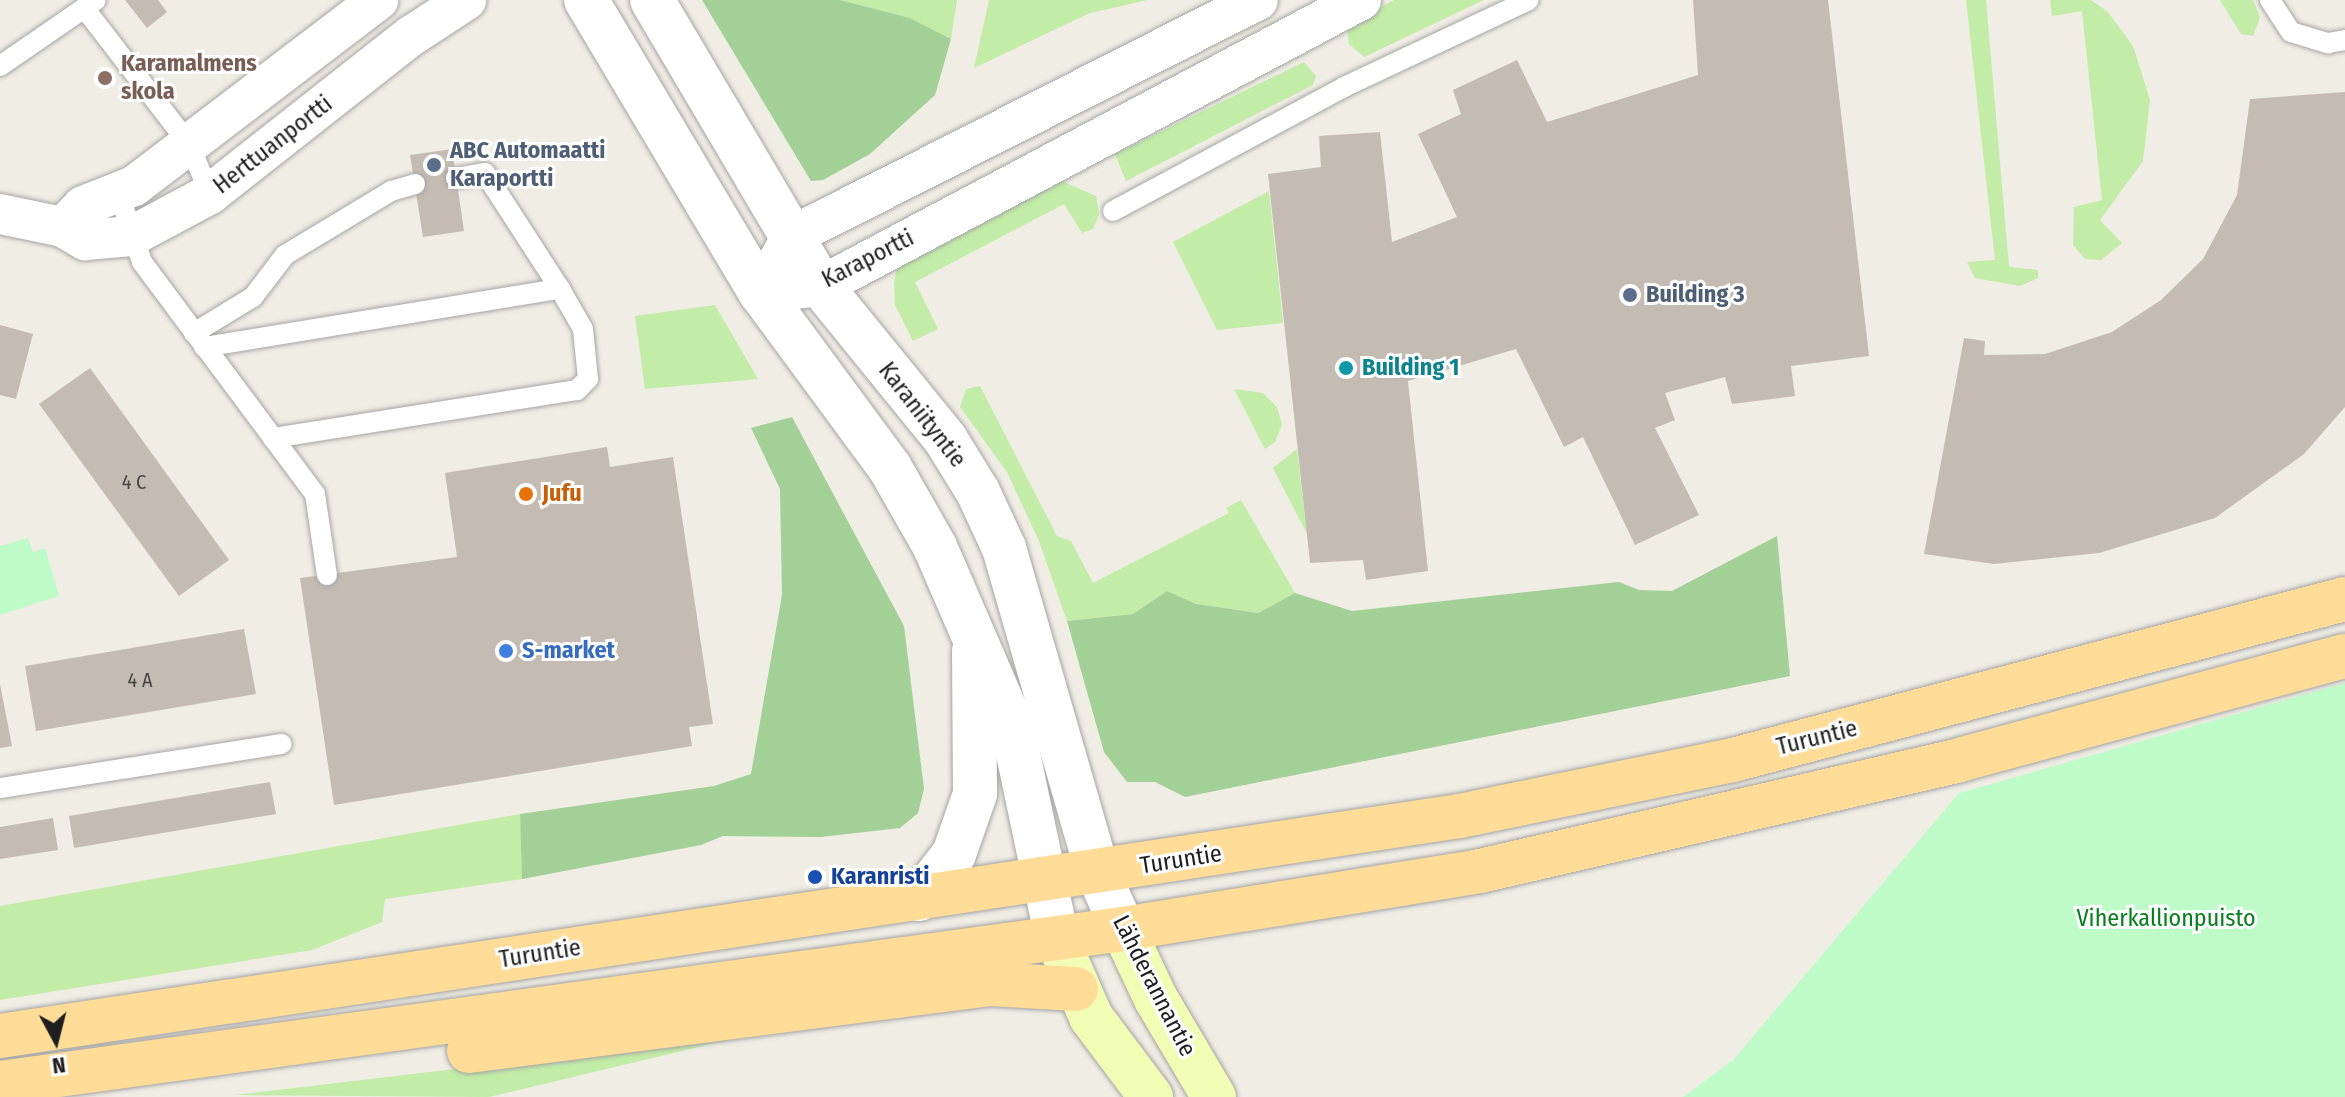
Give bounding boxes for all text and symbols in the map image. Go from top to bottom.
place label: Karamalmens skola [121,50,257,106]
marker: Karamalmens skola [96,69,114,87]
street label: Herttuanportti [208,90,338,200]
place label: ABC Automaatti Karaportti [450,137,605,193]
marker: ABC Automaatti Karaportti [425,156,443,174]
street label: Karaportti [817,224,919,294]
place label: Building 3 [1646,281,1745,309]
marker: Building 3 [1621,286,1639,304]
place label: Building 1 [1362,354,1459,382]
street label: Karaniityntie [872,357,972,473]
marker: Building 1 [1337,359,1355,377]
house number: 4 C [122,470,146,494]
place label: Jufu [542,480,582,508]
marker: Jufu [517,485,535,503]
place label: S-market [522,637,615,665]
marker: S-market [497,642,515,660]
house number: 4 A [128,668,152,692]
street label: Turuntie [1774,714,1860,762]
street label: Turuntie [1138,839,1224,881]
place label: Karanristi [831,863,929,891]
marker: Karanristi [806,868,824,886]
park label: Viherkallionpuisto [2076,905,2256,933]
street label: Lähderannantie [1106,911,1202,1061]
street label: Turuntie [497,933,583,975]
north arrow [16,1001,96,1081]
text: N [51,1051,67,1080]

